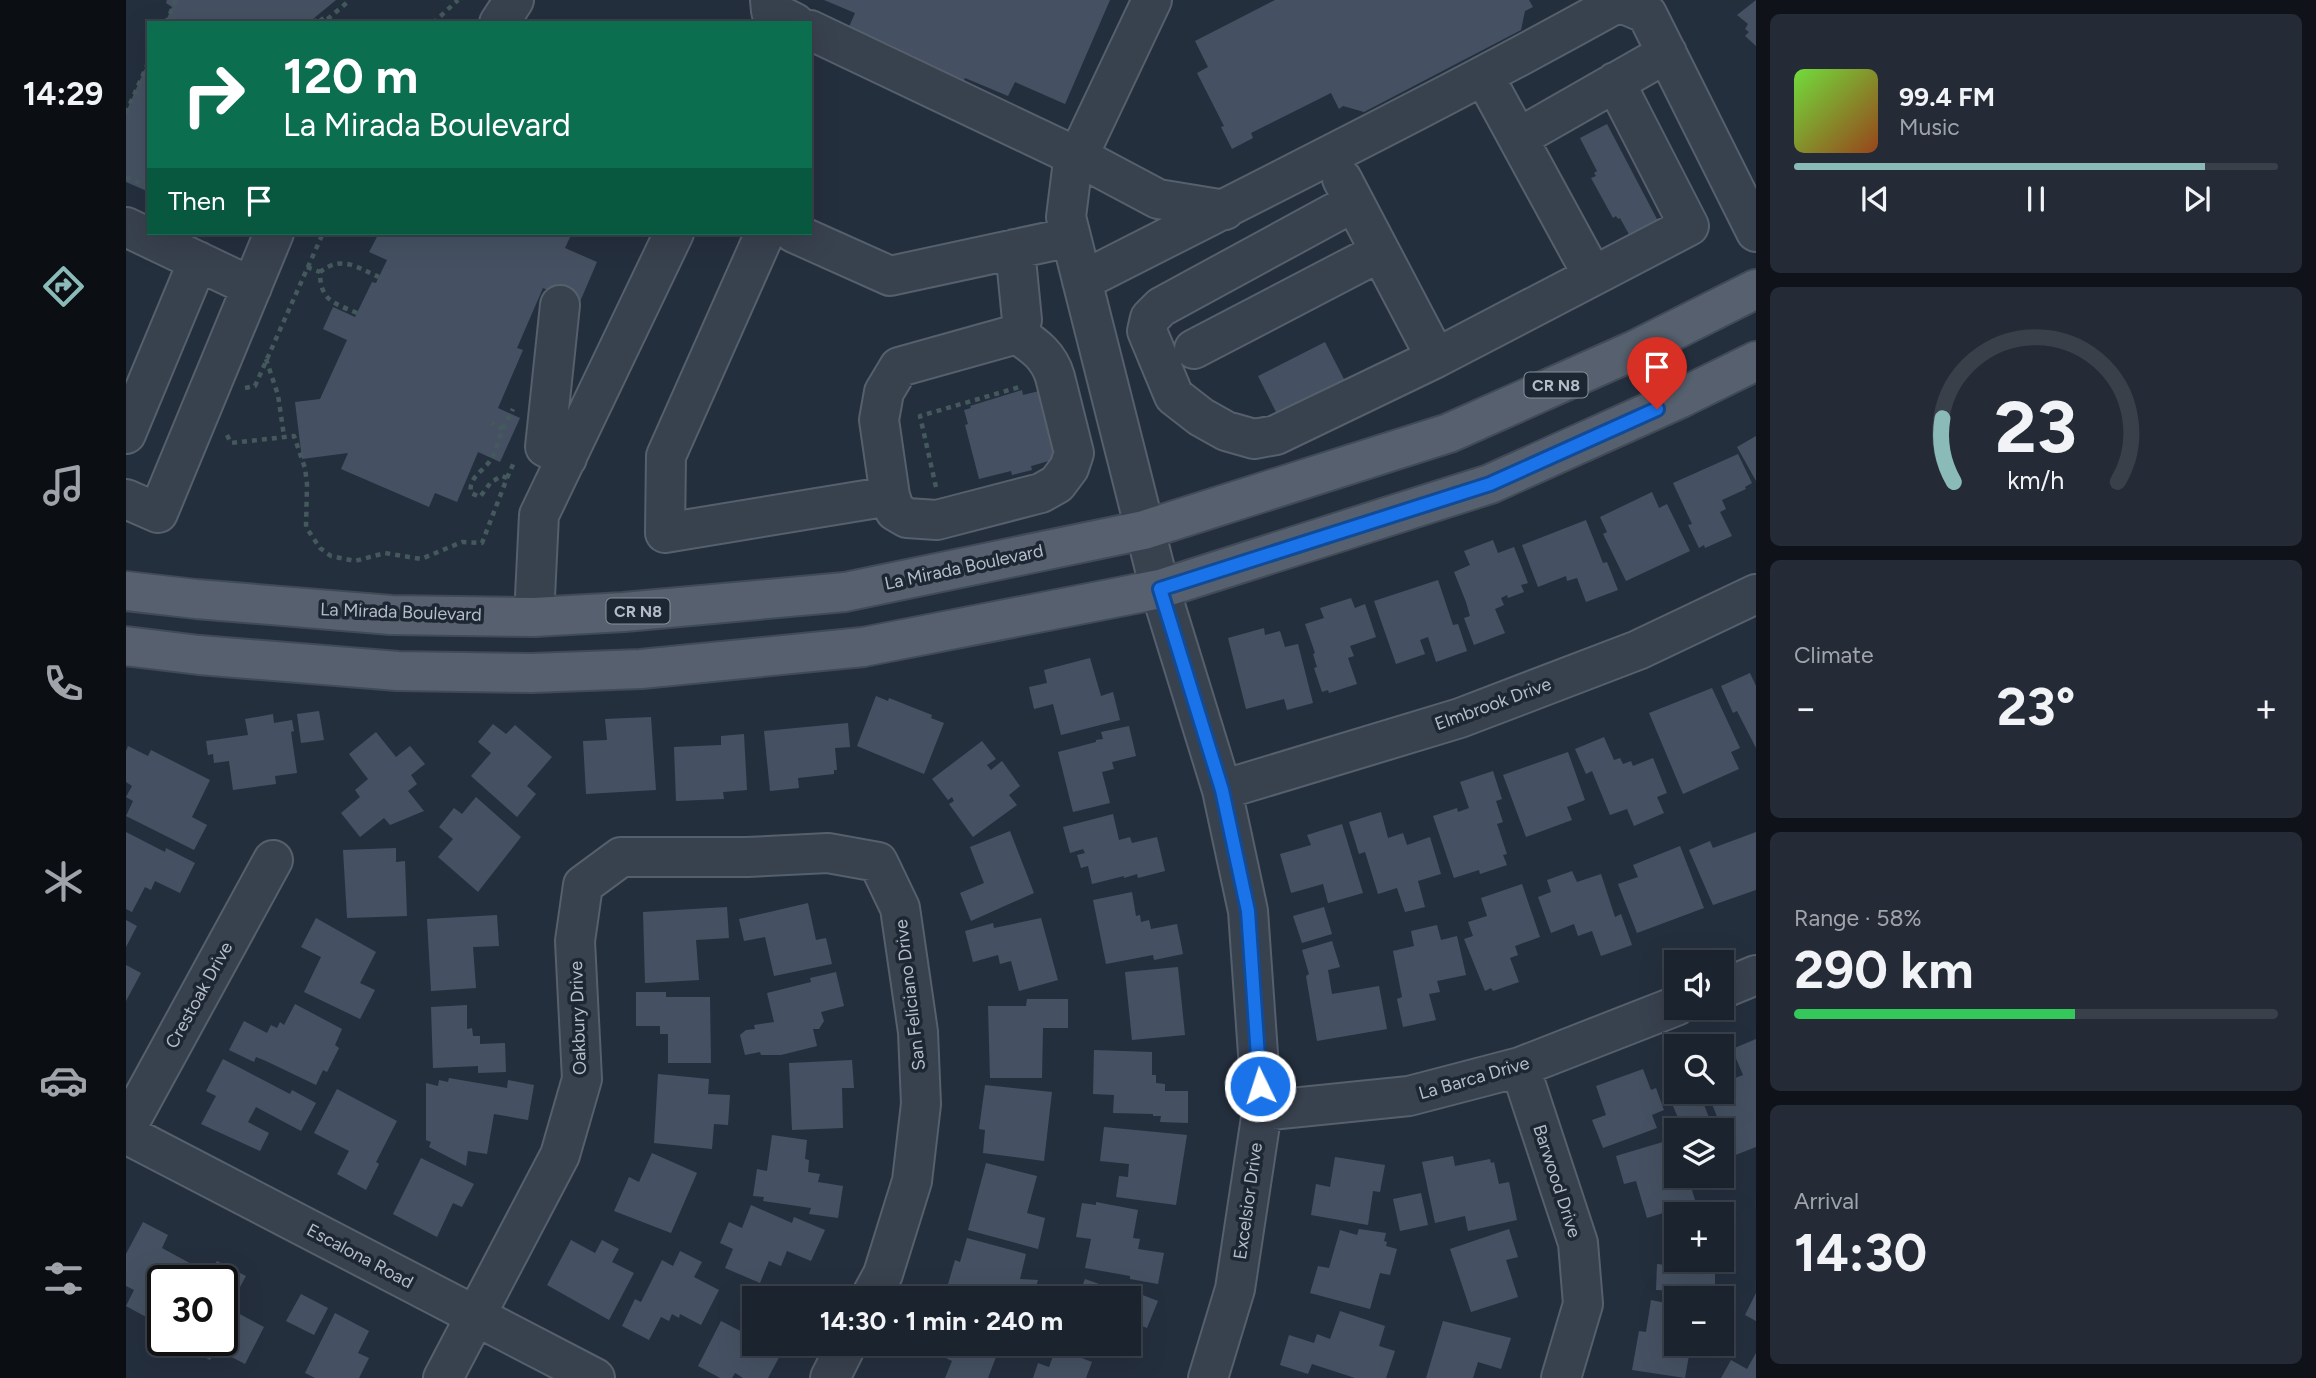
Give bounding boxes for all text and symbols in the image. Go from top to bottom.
text: 120 m [283,46,418,105]
icon: right [168,49,259,140]
text: 14:29 [23,75,103,113]
text: 99.4 FM [1899,81,1995,113]
text: La Mirada Boulevard [283,106,571,144]
text: Music [1899,113,1960,141]
icon: previous [1856,180,1894,218]
icon: pause [2017,180,2055,218]
icon: next [2178,180,2216,218]
icon: arrive [240,182,278,220]
text: Then [168,185,226,217]
icon: directions [39,262,88,311]
pin [1627,337,1687,409]
icon: arrive [1638,348,1676,386]
road number: CR N8 [1524,372,1588,398]
text: 23 [1995,384,2077,471]
icon: music [39,461,88,510]
text: km/h [2007,465,2065,495]
street label: La Mirada Boulevard [883,539,1045,595]
street label: La Mirada Boulevard [320,598,482,626]
road number: CR N8 [606,598,670,624]
text: Climate [1794,641,1873,669]
icon: phone [39,659,88,708]
street label: Elmbrook Drive [1432,673,1554,735]
text: 23° [1997,676,2075,738]
text: − [1794,685,1818,731]
text: + [2254,685,2278,731]
icon: climate [39,857,88,906]
text: Range · 58% [1794,904,1922,932]
street label: San Feliciano Drive [890,918,930,1072]
street label: Crestoak Drive [161,938,237,1052]
text: 290 km [1794,939,1974,1001]
map controls [1664,950,1734,1356]
button: sound [1664,950,1734,1020]
street label: Oakbury Drive [565,960,591,1075]
button: search [1664,1034,1734,1104]
position arrow [1223,1049,1297,1123]
street label: La Barca Drive [1416,1052,1532,1104]
icon: car [39,1056,88,1105]
button: layers [1664,1118,1734,1188]
street label: Barwood Drive [1528,1122,1586,1241]
street label: Excelsior Drive [1229,1141,1267,1261]
text: Arrival [1794,1187,1859,1215]
button: + [1664,1202,1734,1272]
street label: Escalona Road [303,1219,417,1293]
text: 14:30 [1794,1222,1927,1284]
icon: filters [39,1254,88,1303]
speed limit sign: 30 [147,1265,238,1356]
button: − [1664,1286,1734,1356]
text: 14:30 · 1 min · 240 m [820,1305,1063,1337]

